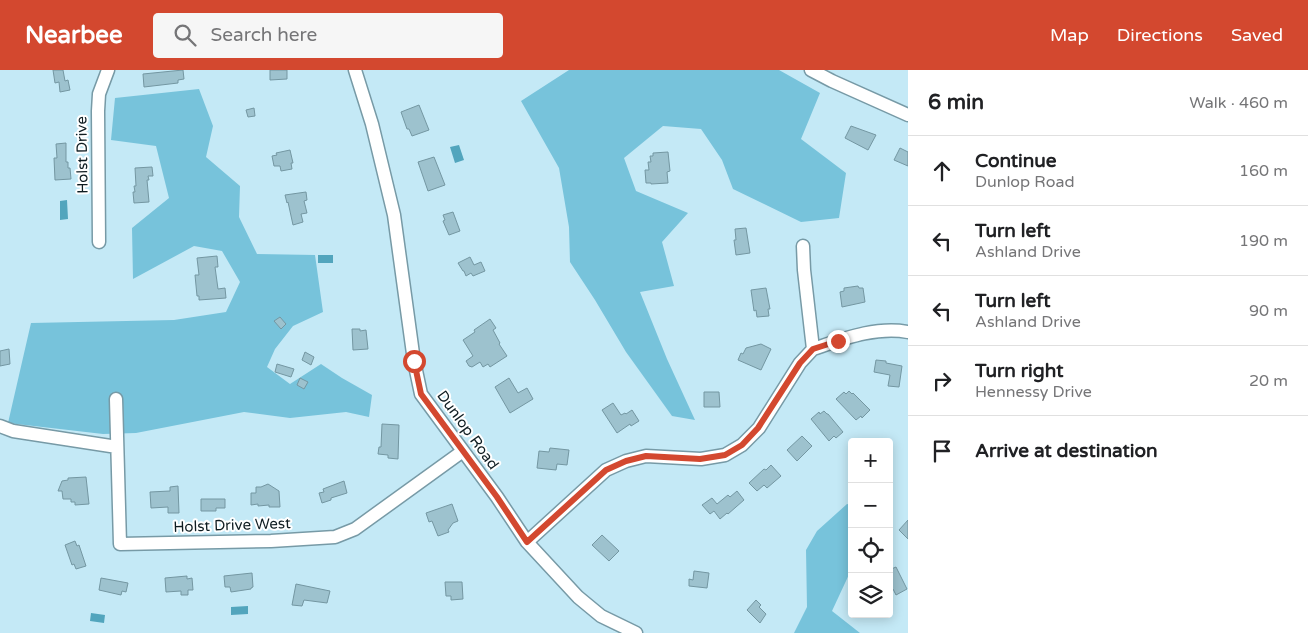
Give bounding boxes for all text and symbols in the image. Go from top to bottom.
search box [153,13,503,58]
text: Nearbee [25,21,123,50]
icon: search [171,21,199,49]
text: Search here [211,24,317,46]
text: Map [1050,24,1089,46]
text: Directions [1117,24,1203,46]
text: Saved [1231,24,1283,46]
text: 6 min [928,90,984,115]
text: Walk · 460 m [1189,93,1288,113]
street label: Holst Drive [72,116,92,194]
text: Continue [975,150,1057,172]
icon: ahead [928,157,956,185]
text: 160 m [1239,161,1288,181]
text: Dunlop Road [975,172,1075,192]
text: Turn left [975,220,1051,242]
icon: left [928,227,956,255]
text: 190 m [1239,231,1288,251]
text: Ashland Drive [975,242,1081,262]
text: Turn left [975,290,1051,312]
icon: left [928,297,956,325]
text: 90 m [1249,301,1288,321]
text: Ashland Drive [975,312,1081,332]
route end [827,330,850,353]
route start [403,350,426,373]
text: Turn right [975,360,1063,382]
icon: right [928,367,956,395]
text: 20 m [1249,371,1288,391]
text: Hennessy Drive [975,382,1092,402]
street label: Dunlop Road [433,387,503,473]
icon: arrive [928,437,956,465]
map controls [848,438,893,618]
button: + [848,438,893,483]
text: Arrive at destination [975,440,1158,462]
button: − [848,483,893,528]
street label: Holst Drive West [173,514,291,536]
button: locate [848,528,893,573]
button: layers [848,573,893,618]

